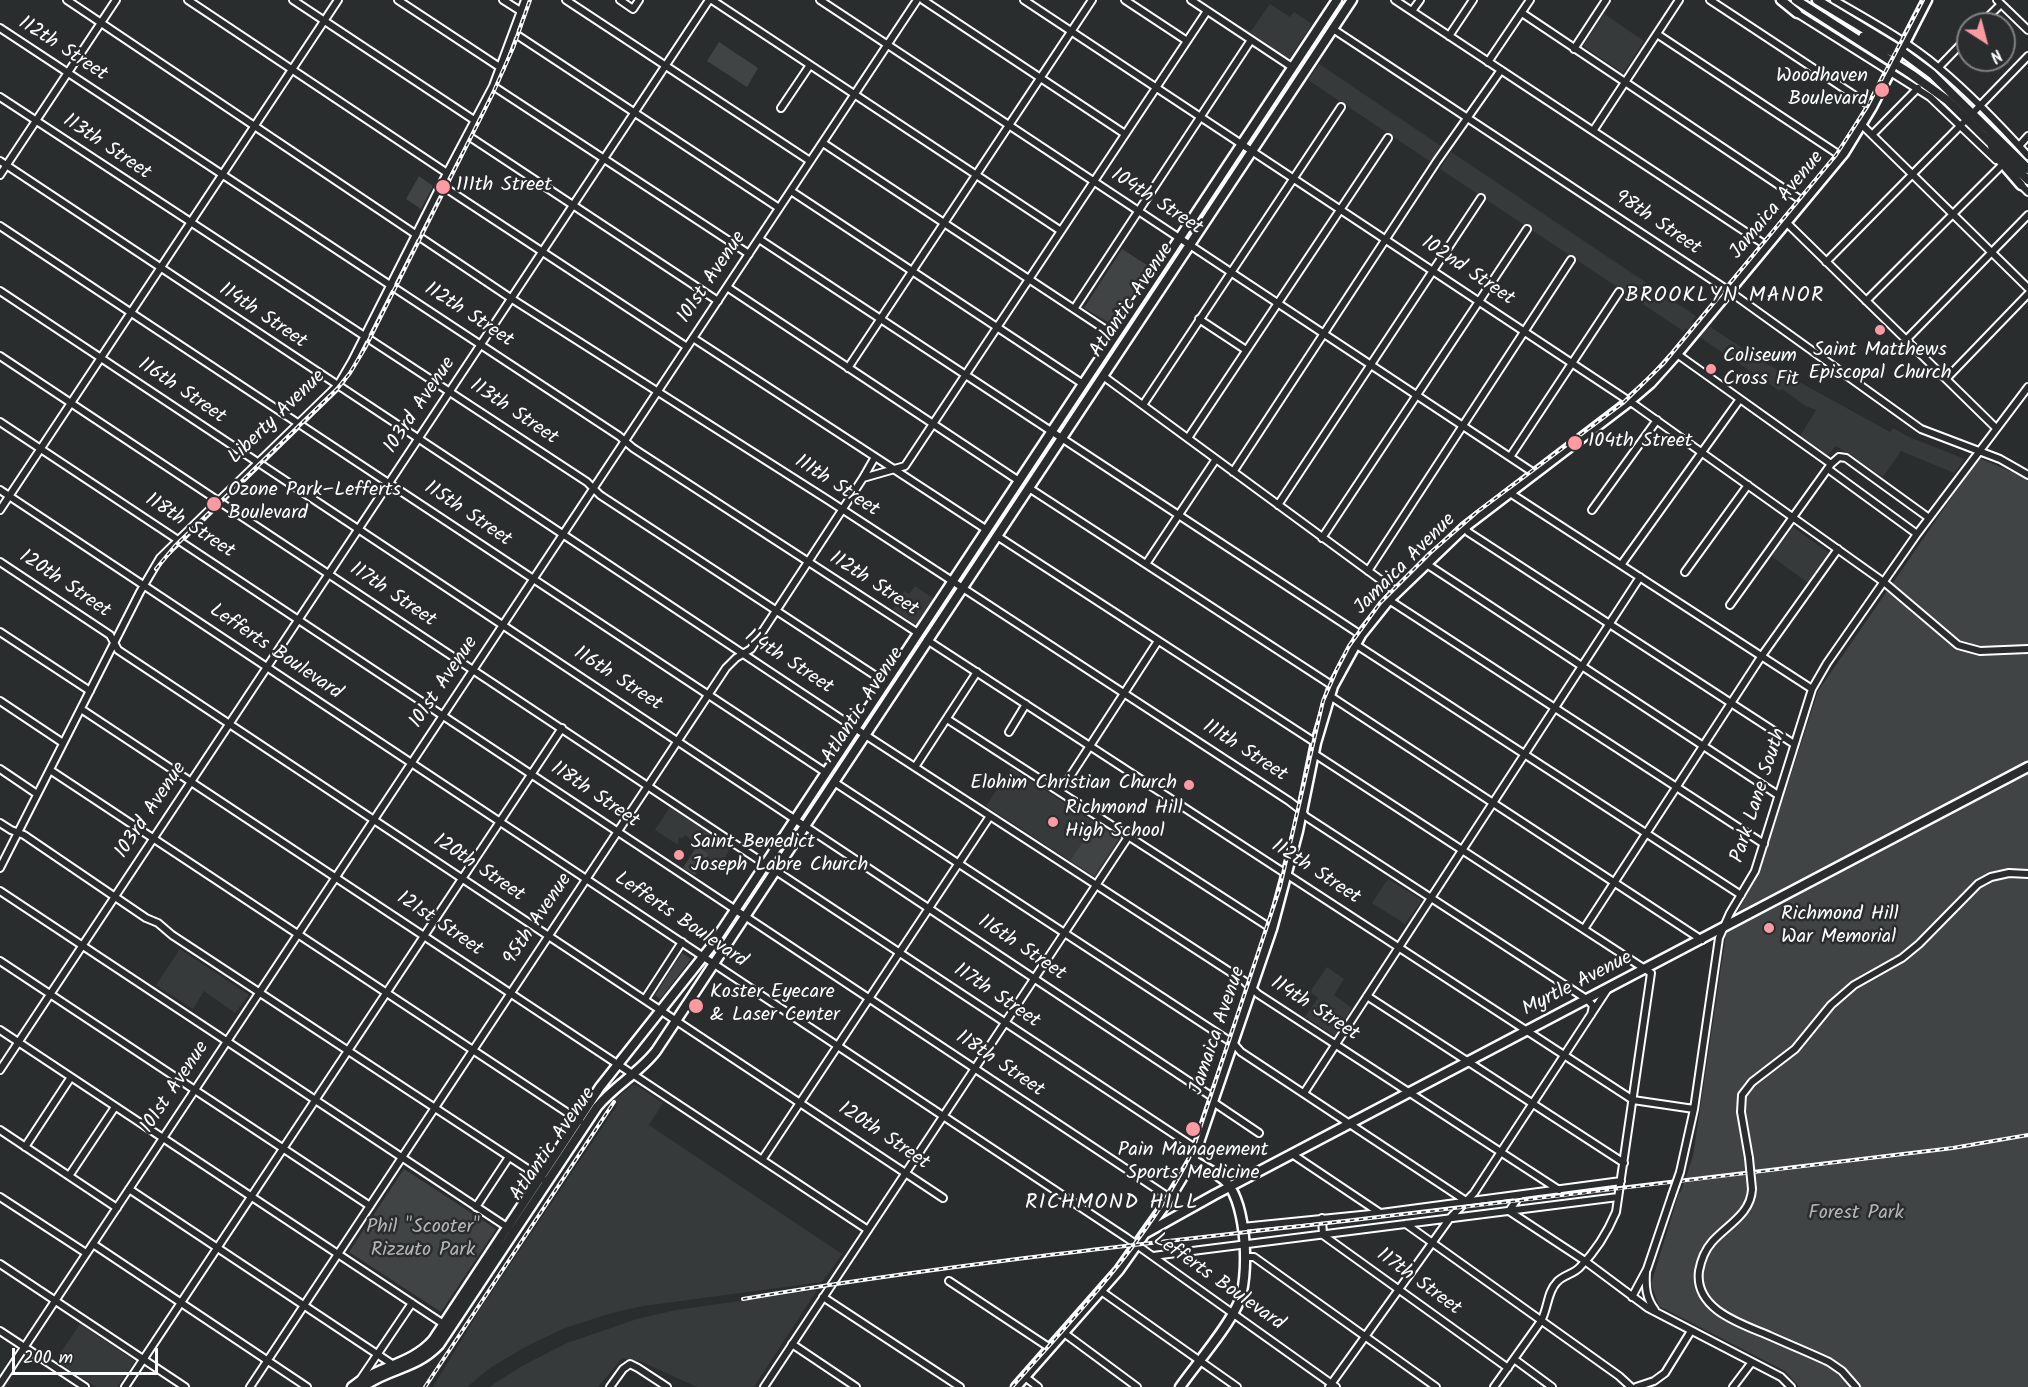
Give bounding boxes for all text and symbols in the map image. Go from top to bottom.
street label: 112th Street [13,12,111,88]
north arrow [1956,12,2016,72]
text: N [1984,42,2007,68]
place label: Woodhaven Boulevard [1776,66,1868,113]
marker: Woodhaven Boulevard [1873,81,1891,99]
street label: 113th Street [57,110,155,186]
street label: Jamaica Avenue [1726,147,1830,265]
street label: 104th Street [1106,164,1206,242]
place label: 111th Street [456,175,552,199]
marker: 111th Street [434,178,452,196]
street label: 98th Street [1609,186,1705,262]
street label: 101st Avenue [673,227,753,329]
street label: 102nd Street [1416,232,1518,312]
street label: Atlantic Avenue [1086,239,1180,363]
street label: 112th Street [419,278,517,354]
street label: 114th Street [214,279,310,355]
district label: BROOKLYN MANOR [1625,284,1825,310]
marker: Saint Matthews Episcopal Church [1873,323,1887,337]
place label: Saint Matthews Episcopal Church [1809,340,1951,387]
place label: Coliseum Cross Fit [1723,346,1799,393]
street label: 103rd Avenue [380,353,462,459]
street label: 116th Street [132,354,230,430]
marker: Coliseum Cross Fit [1704,362,1718,376]
street label: Liberty Avenue [224,366,332,470]
street label: 113th Street [464,375,562,451]
place label: 104th Street [1588,431,1692,455]
marker: 104th Street [1566,434,1584,452]
street label: 111th Street [789,451,883,523]
street label: 115th Street [419,477,515,553]
place label: Ozone Park–Lefferts Boulevard [228,480,401,527]
street label: 118th Street [140,489,238,565]
marker: Ozone Park–Lefferts Boulevard [205,495,223,513]
street label: Jamaica Avenue [1350,509,1462,621]
street label: 120th Street [14,546,114,624]
street label: 112th Street [824,547,922,623]
street label: 117th Street [344,558,440,634]
street label: Lefferts Boulevard [204,600,346,706]
street label: 114th Street [739,625,837,701]
street label: 101st Avenue [405,632,485,734]
street label: 116th Street [568,642,666,718]
street label: Atlantic Avenue [818,644,910,768]
street label: 111th Street [1197,716,1291,788]
street label: Park Lane South [1727,726,1793,866]
street label: 103rd Avenue [111,758,193,864]
street label: 118th Street [545,758,643,834]
place label: Elohim Christian Church [970,773,1177,797]
marker: Elohim Christian Church [1182,778,1196,792]
place label: Richmond Hill High School [1065,798,1183,845]
marker: Richmond Hill High School [1046,815,1060,829]
street label: 120th Street [428,830,528,908]
place label: Saint Benedict Joseph Labre Church [691,832,868,879]
street label: 112th Street [1266,835,1364,911]
marker: Saint Benedict Joseph Labre Church [672,848,686,862]
street label: Lefferts Boulevard [609,868,751,974]
street label: 95th Avenue [499,869,579,971]
street label: 121st Street [391,887,487,963]
place label: Richmond Hill War Memorial [1781,904,1899,951]
street label: 116th Street [972,911,1070,987]
marker: Richmond Hill War Memorial [1762,921,1776,935]
street label: Myrtle Avenue [1519,947,1637,1023]
street label: 117th Street [948,959,1044,1035]
street label: Jamaica Avenue [1186,964,1252,1098]
street label: 114th Street [1265,972,1363,1048]
place label: Koster Eyecare & Laser Center [710,982,840,1029]
marker: Koster Eyecare & Laser Center [687,997,705,1015]
street label: 118th Street [950,1027,1048,1103]
street label: 101st Avenue [136,1037,216,1139]
street label: Atlantic Avenue [506,1084,602,1206]
street label: 120th Street [833,1098,933,1176]
marker: Pain Management Sports Medicine [1184,1120,1202,1138]
place label: Pain Management Sports Medicine [1118,1140,1268,1187]
district label: RICHMOND HILL [1025,1191,1199,1217]
park label: Forest Park [1808,1203,1904,1227]
park label: Phil "Scooter" Rizzuto Park [366,1217,480,1264]
street label: Lefferts Boulevard [1148,1229,1288,1337]
street label: 117th Street [1371,1244,1465,1322]
scale bar [15,1336,160,1374]
text: 200 m [23,1344,73,1373]

